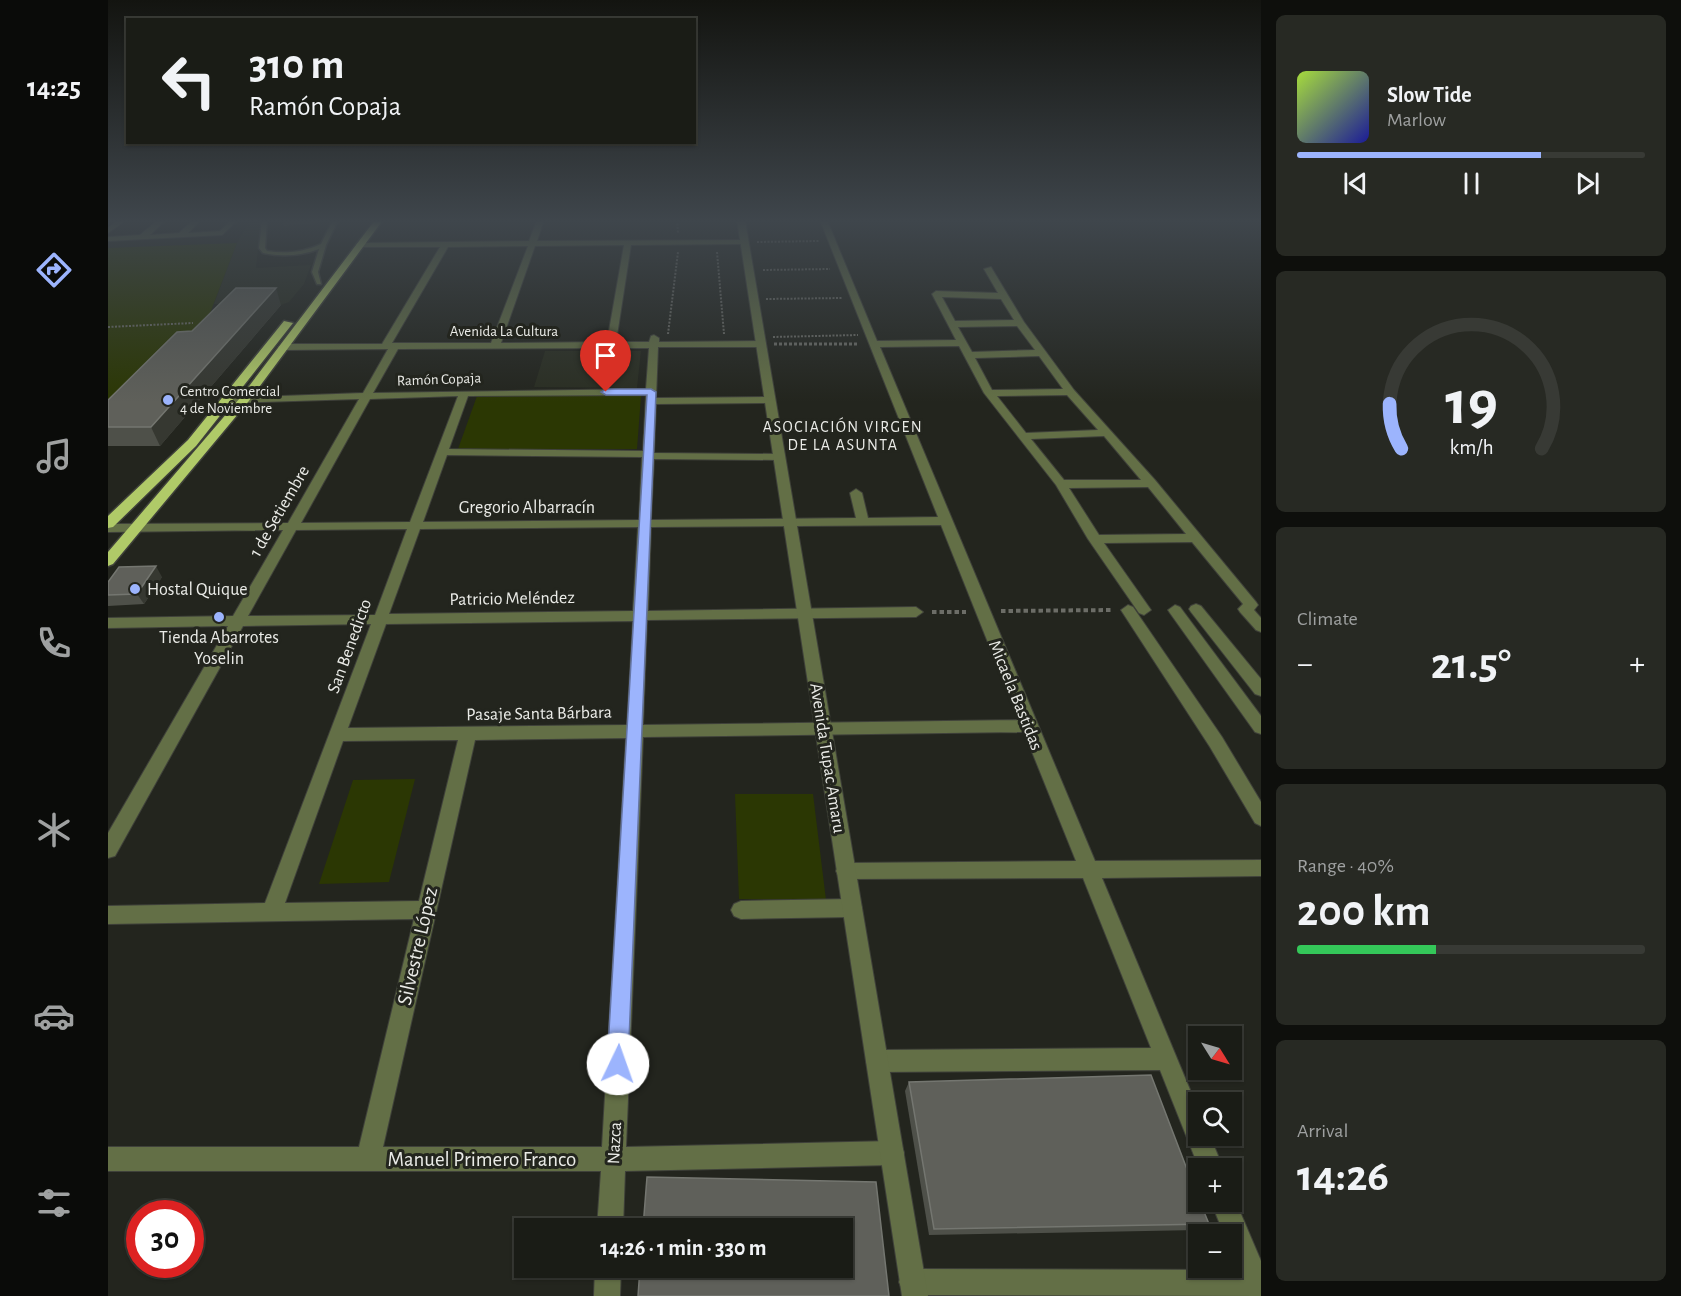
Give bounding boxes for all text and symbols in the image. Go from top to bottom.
icon: left [150,42,228,120]
text: 310 m [249,44,344,86]
text: 14:25 [27,74,81,101]
text: Slow Tide [1387,84,1472,106]
text: Ramón Copaja [249,93,401,120]
text: Marlow [1387,110,1446,130]
icon: previous [1339,167,1372,200]
icon: pause [1455,167,1488,200]
icon: next [1571,167,1604,200]
icon: directions [33,249,75,291]
street label: Avenida La Cultura [450,324,558,339]
pin [580,330,631,392]
icon: arrive [589,339,622,372]
street label: Ramón Copaja [396,371,482,388]
text: 19 [1445,373,1497,435]
place label: Centro Comercial 4 de Noviembre [180,384,280,416]
marker: Centro Comercial 4 de Noviembre [161,393,175,407]
district label: ASOCIACIÓN VIRGEN DE LA ASUNTA [763,417,923,453]
icon: music [33,435,75,477]
text: km/h [1449,437,1493,458]
street label: 1 de Setiembre [247,463,313,560]
street label: Gregorio Albarracín [459,499,595,517]
place label: Hostal Quique [147,581,248,599]
marker: Hostal Quique [128,582,142,596]
street label: Patricio Meléndez [449,589,575,609]
street label: San Benedicto [325,597,375,696]
text: Climate [1297,609,1358,629]
marker: Tienda Abarrotes Yoselin [212,610,226,624]
icon: phone [33,622,75,664]
place label: Tienda Abarrotes Yoselin [159,629,279,668]
street label: Micaela Bastidas [985,638,1045,753]
text: 21.5° [1431,642,1511,687]
text: − [1297,648,1313,681]
text: + [1629,648,1645,681]
street label: Avenida Tupac Amaru [806,682,848,835]
street label: Pasaje Santa Bárbara [466,704,612,724]
icon: climate [33,809,75,851]
text: Range · 40% [1297,856,1394,876]
street label: Silvestre López [394,885,441,1007]
text: 200 km [1297,889,1430,934]
icon: car [33,995,75,1037]
north arrow [1188,1026,1242,1080]
map controls [1188,1026,1242,1278]
position arrow [586,1032,650,1096]
button: search [1188,1092,1242,1146]
street label: Nazca [605,1121,625,1165]
text: Arrival [1297,1121,1348,1141]
street label: Manuel Primero Franco [388,1149,576,1170]
text: 14:26 [1297,1154,1389,1199]
button: + [1188,1158,1242,1212]
icon: filters [33,1182,75,1224]
speed limit sign: 30 [126,1200,204,1278]
button: − [1188,1224,1242,1278]
text: 14:26 · 1 min · 330 m [600,1237,767,1259]

